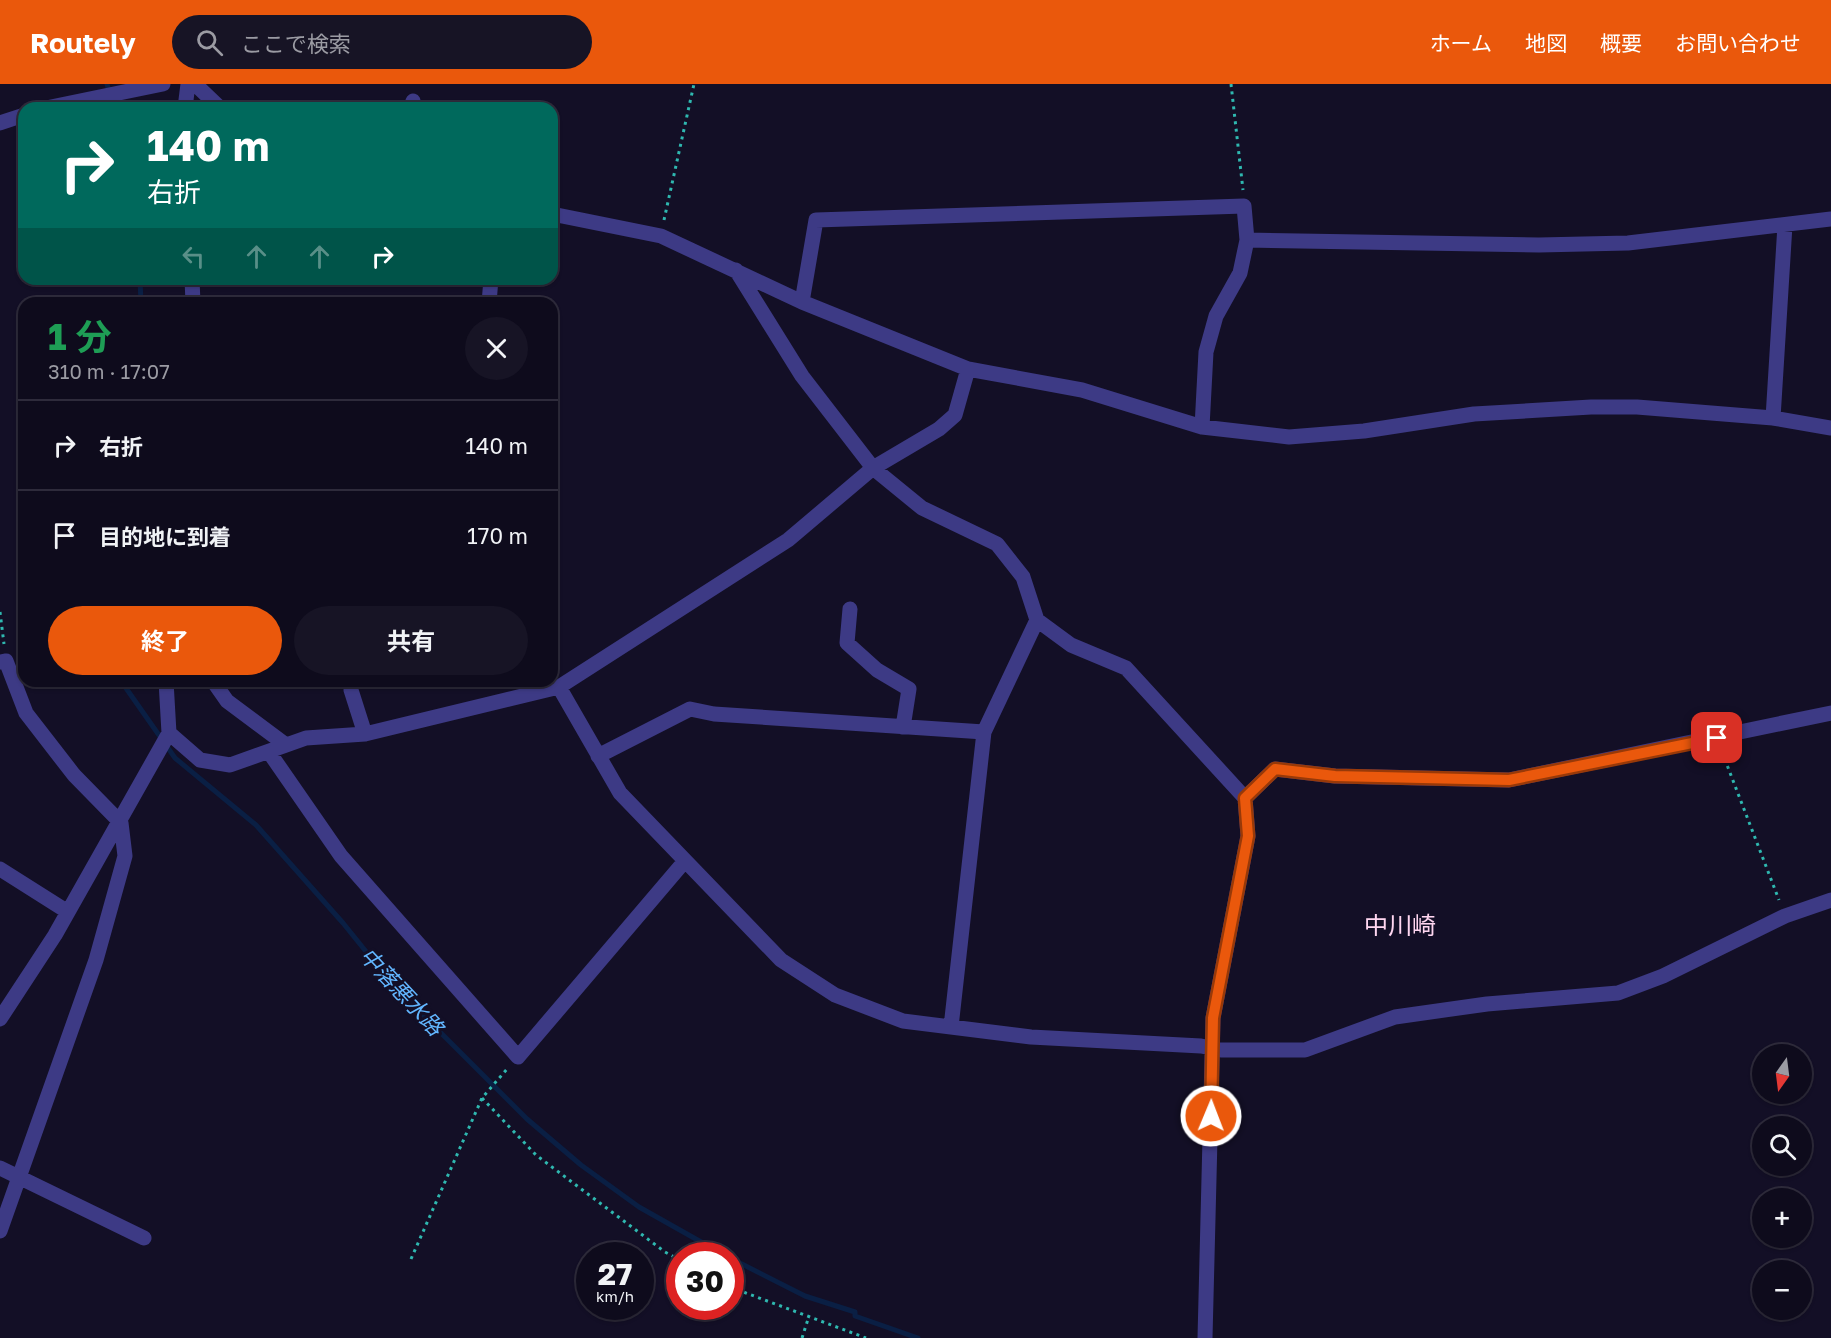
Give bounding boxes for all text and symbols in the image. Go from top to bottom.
search box [172,15,592,69]
text: Routely [30,26,136,59]
icon: search [193,26,226,59]
text: ここで検索 [241,30,351,57]
text: ホーム [1430,30,1492,56]
text: 地図 [1525,30,1567,56]
text: 概要 [1600,30,1642,56]
text: お問い合わせ [1675,30,1801,56]
text: 140 m [147,120,269,170]
icon: right [48,126,126,204]
text: 右折 [147,176,201,208]
icon: left [177,240,210,273]
icon: ahead [240,240,273,273]
icon: ahead [303,240,336,273]
icon: right [366,240,399,273]
text: 1 分 [48,315,112,358]
button: close [465,317,528,380]
text: 310 m · 17:07 [48,359,170,383]
icon: right [48,429,81,462]
text: 140 m [465,432,528,459]
text: 右折 [99,433,143,460]
icon: arrive [48,519,81,552]
text: 170 m [467,522,528,549]
text: 目的地に到着 [99,523,231,550]
button: 終了 [48,606,282,675]
button: 共有 [294,606,528,675]
pin [1691,712,1742,763]
icon: arrive [1700,721,1733,754]
district label: 中川崎 [1364,910,1436,939]
water label: 中落悪水路 [355,942,451,1042]
north arrow [1752,1044,1812,1104]
map controls [1752,1044,1812,1320]
position arrow [1179,1084,1243,1148]
button: search [1752,1116,1812,1176]
button: + [1752,1188,1812,1248]
speed limit sign: 30 [666,1242,744,1320]
text: 27 [598,1256,632,1292]
button: − [1752,1260,1812,1320]
text: km/h [596,1287,634,1305]

